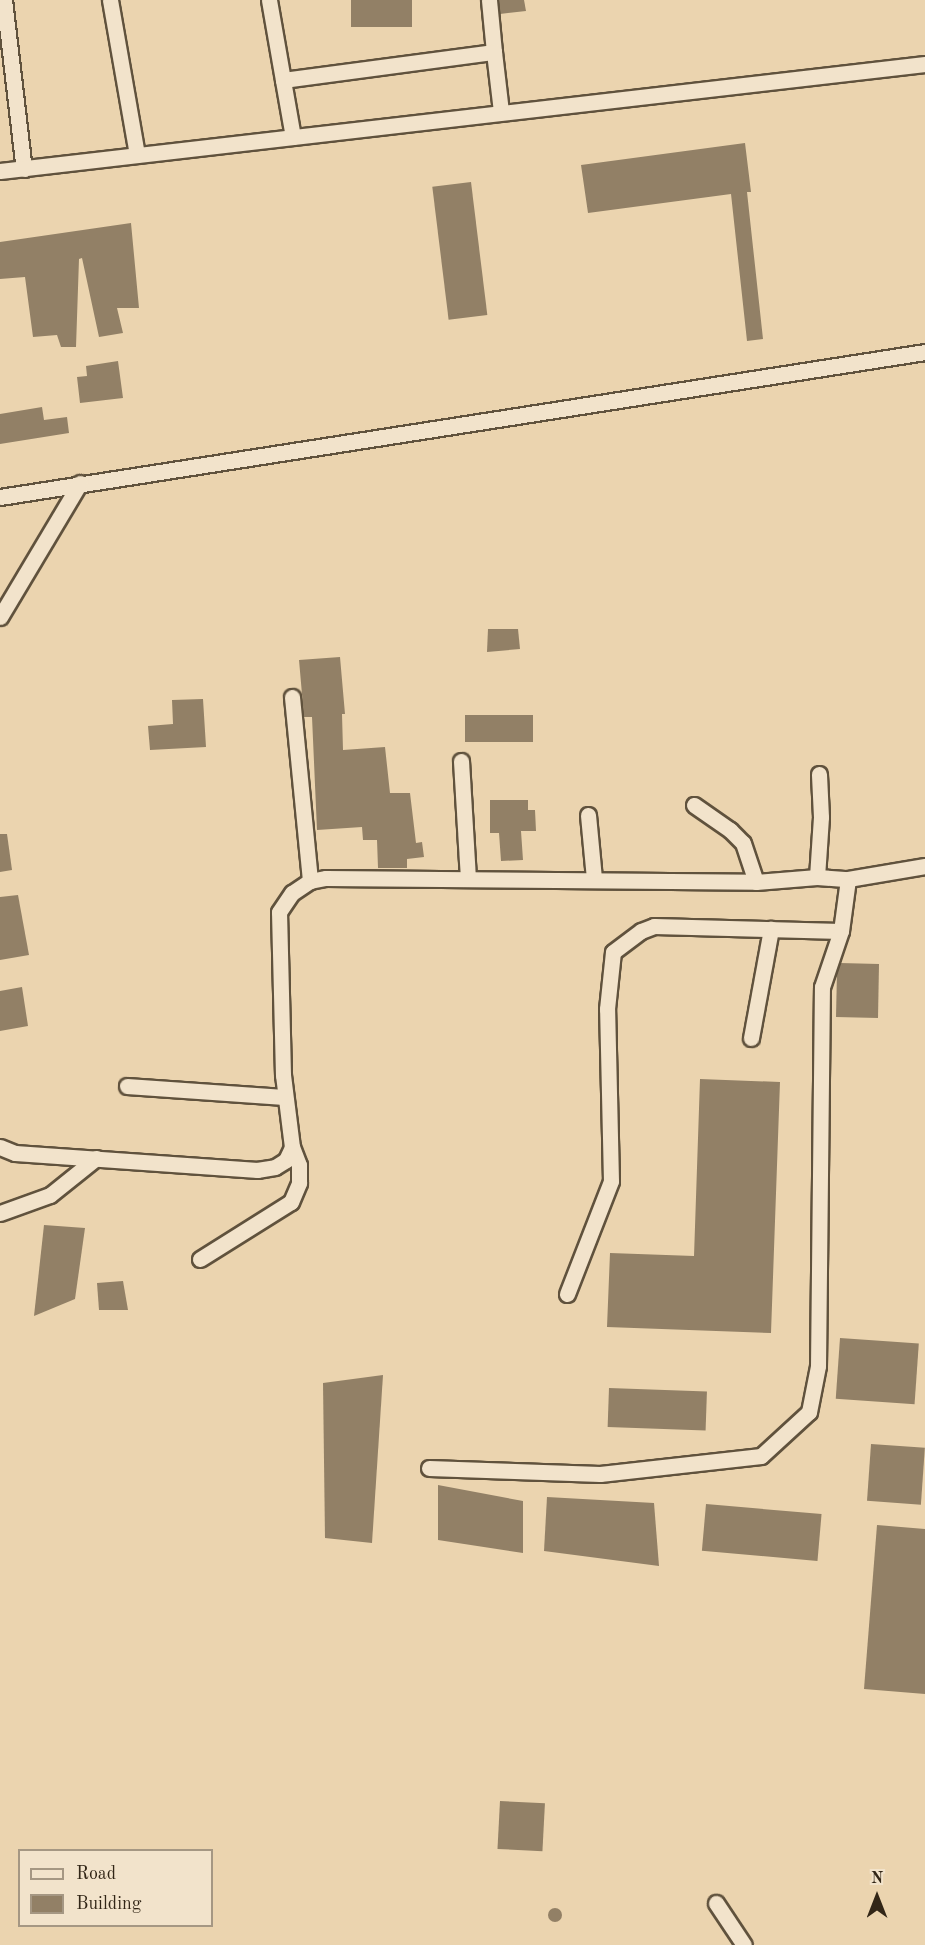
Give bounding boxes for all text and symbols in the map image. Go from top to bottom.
legend [18,1849,213,1927]
text: Road [76,1865,116,1883]
north arrow [847,1867,907,1927]
text: N [871,1871,883,1887]
text: Building [76,1895,141,1913]

